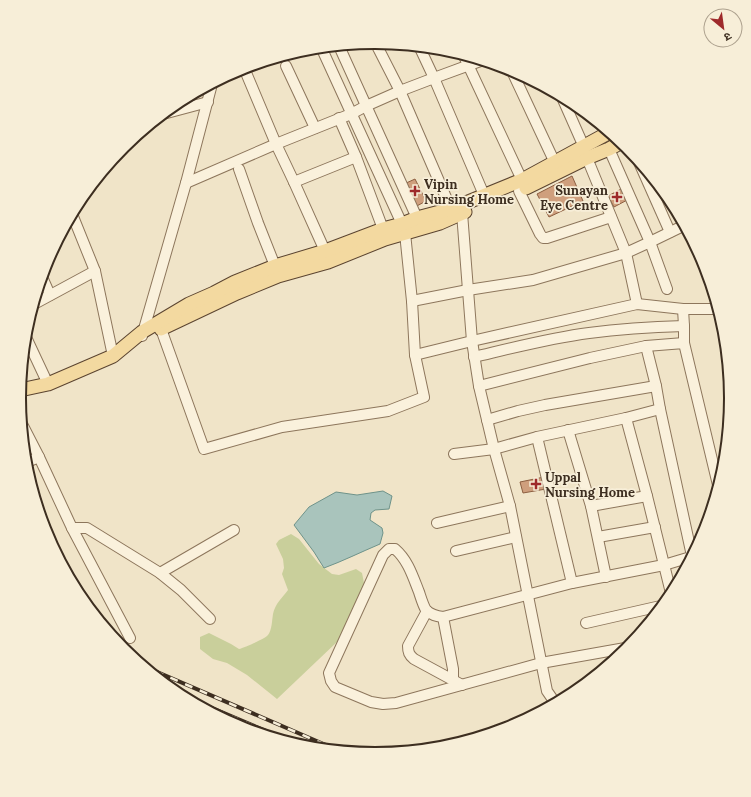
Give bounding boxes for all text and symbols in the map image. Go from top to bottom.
north arrow [703,8,743,48]
text: उ [721,29,734,45]
place label: Vipin Nursing Home [424,176,514,208]
place label: Sunayan Eye Centre [540,182,609,214]
marker: Vipin Nursing Home [409,185,421,197]
marker: Sunayan Eye Centre [611,191,623,203]
place label: Uppal Nursing Home [545,469,635,501]
marker: Uppal Nursing Home [530,478,542,490]

